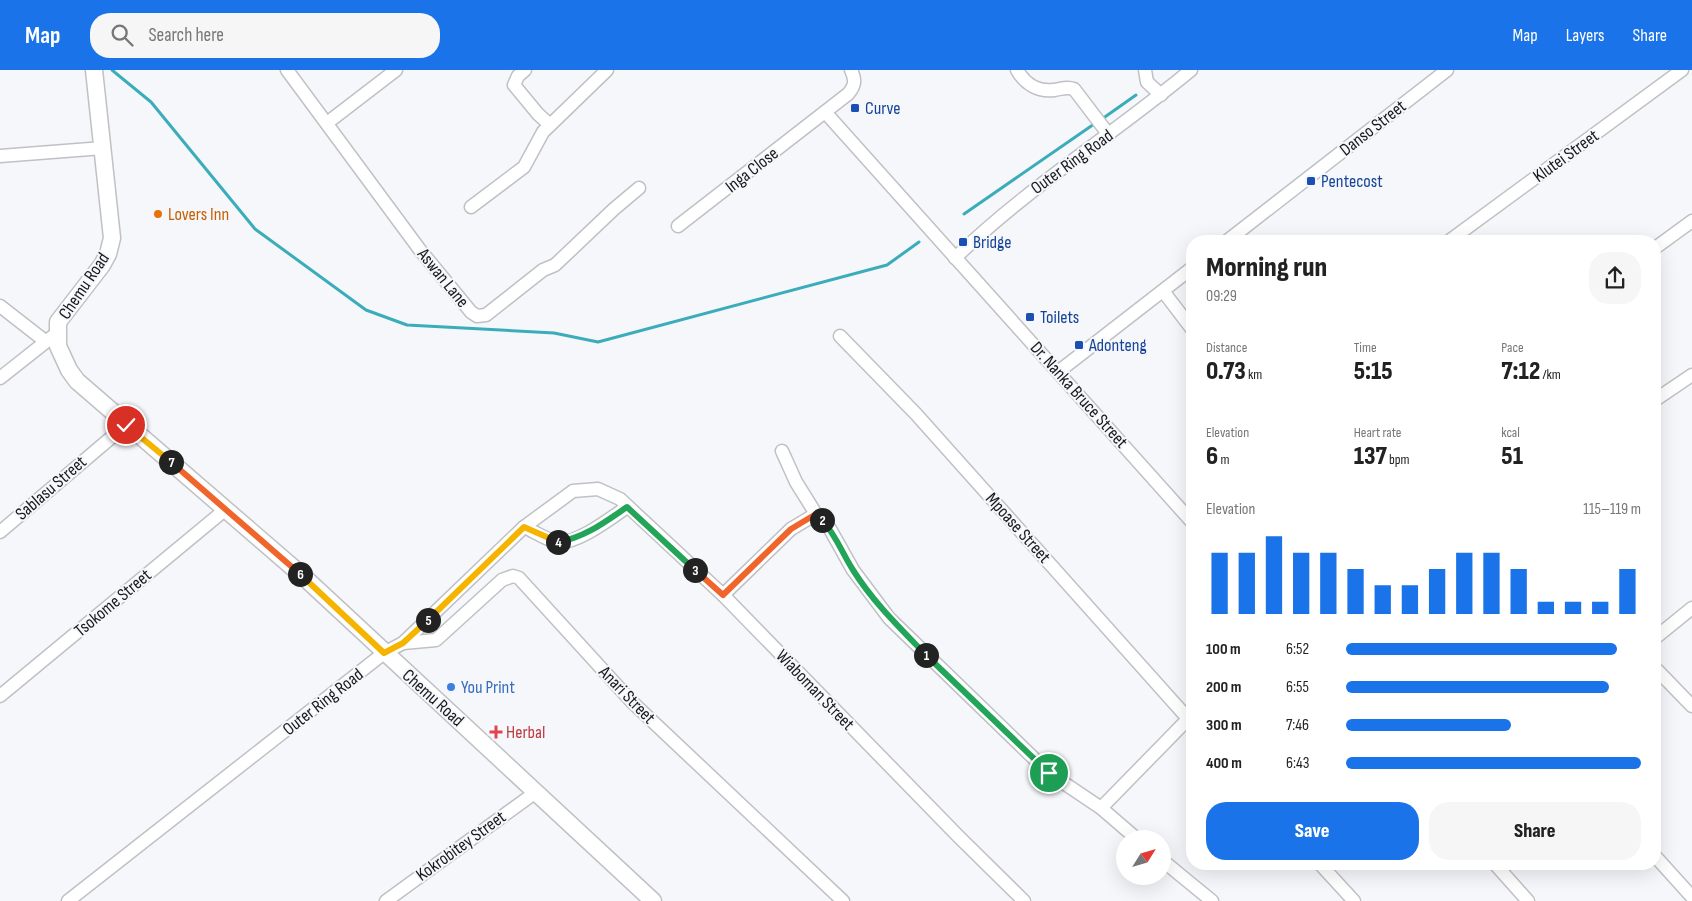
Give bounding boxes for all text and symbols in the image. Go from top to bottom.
search box [90,13,440,58]
text: Map [25,21,60,50]
icon: search [108,21,136,49]
text: Search here [148,24,224,47]
text: Map [1513,25,1538,46]
text: Layers [1566,25,1605,46]
text: Share [1633,25,1667,46]
street label: Danso Street [1336,95,1411,160]
place label: Curve [865,98,901,119]
marker: Curve [849,102,861,114]
street label: Outer Ring Road [1027,125,1117,199]
street label: Klutei Street [1529,125,1603,187]
street label: Inga Close [721,143,783,197]
place label: Pentecost [1321,171,1383,192]
marker: Pentecost [1305,175,1317,187]
place label: Lovers Inn [168,204,229,225]
marker: Lovers Inn [152,208,164,220]
place label: Bridge [973,232,1011,253]
marker: Bridge [957,236,969,248]
street label: Aswan Lane [412,243,473,312]
street label: Chemu Road [54,249,114,323]
text: Morning run [1206,251,1327,284]
button: share [1589,252,1641,304]
text: 09:29 [1206,287,1237,306]
place label: Toilets [1040,307,1079,328]
marker: Toilets [1024,311,1036,323]
place label: Adonteng [1088,335,1147,356]
street label: Dr. Nanka Bruce Street [1026,338,1133,453]
marker: Adonteng [1073,339,1085,351]
text: Distance [1206,339,1247,356]
text: Time [1354,339,1377,356]
text: Pace [1501,339,1524,356]
text: 0.73 [1206,356,1246,387]
text: 5:15 [1354,356,1393,387]
text: 7:12 [1501,356,1540,387]
text: km [1246,366,1262,383]
text: /km [1540,366,1561,383]
pin [105,404,147,446]
icon: check [112,411,140,439]
text: Elevation [1206,424,1249,441]
text: Heart rate [1354,424,1401,441]
text: kcal [1501,424,1520,441]
text: 6 [1206,441,1218,472]
text: 137 [1354,441,1387,472]
text: 51 [1501,441,1523,472]
pin: 7 [158,450,184,474]
street label: Sablasu Street [11,451,91,525]
text: m [1218,451,1229,468]
text: bpm [1387,451,1410,468]
text: 7 [168,454,175,471]
street label: Mpoase Street [981,489,1055,568]
text: Elevation [1206,500,1255,519]
text: 115–119 m [1583,500,1641,519]
pin: 2 [810,508,834,532]
text: 2 [819,512,826,529]
pin: 4 [546,530,570,554]
text: 4 [555,534,562,551]
pin: 3 [682,558,708,582]
pin: 6 [288,562,312,586]
text: 3 [692,562,699,579]
street label: Tsokome Street [70,564,156,641]
text: 6 [297,566,304,583]
pin: 5 [416,608,440,632]
text: 5 [425,612,432,629]
text: 100 m [1206,640,1241,659]
text: 6:52 [1286,640,1309,659]
pin: 1 [914,642,938,668]
street label: Wiaboman Street [771,645,859,735]
text: 1 [924,647,929,664]
street label: Anari Street [594,661,660,729]
street label: Outer Ring Road [279,664,367,740]
street label: Chemu Road [398,665,468,731]
place label: You Print [461,677,515,698]
text: 200 m [1206,678,1241,697]
text: 6:55 [1286,678,1309,697]
marker: You Print [445,681,457,693]
text: 300 m [1206,716,1242,735]
text: 7:46 [1286,716,1309,735]
place label: Herbal [506,722,545,743]
marker: Herbal [490,726,502,738]
pin [1028,752,1070,794]
text: 400 m [1206,754,1242,773]
text: 6:43 [1286,754,1310,773]
icon: arrive [1035,759,1063,787]
button: Save [1206,802,1419,860]
button: Share [1429,802,1641,860]
street label: Kokrobitey Street [412,806,510,886]
north arrow [1116,830,1171,885]
map controls [1116,830,1171,885]

